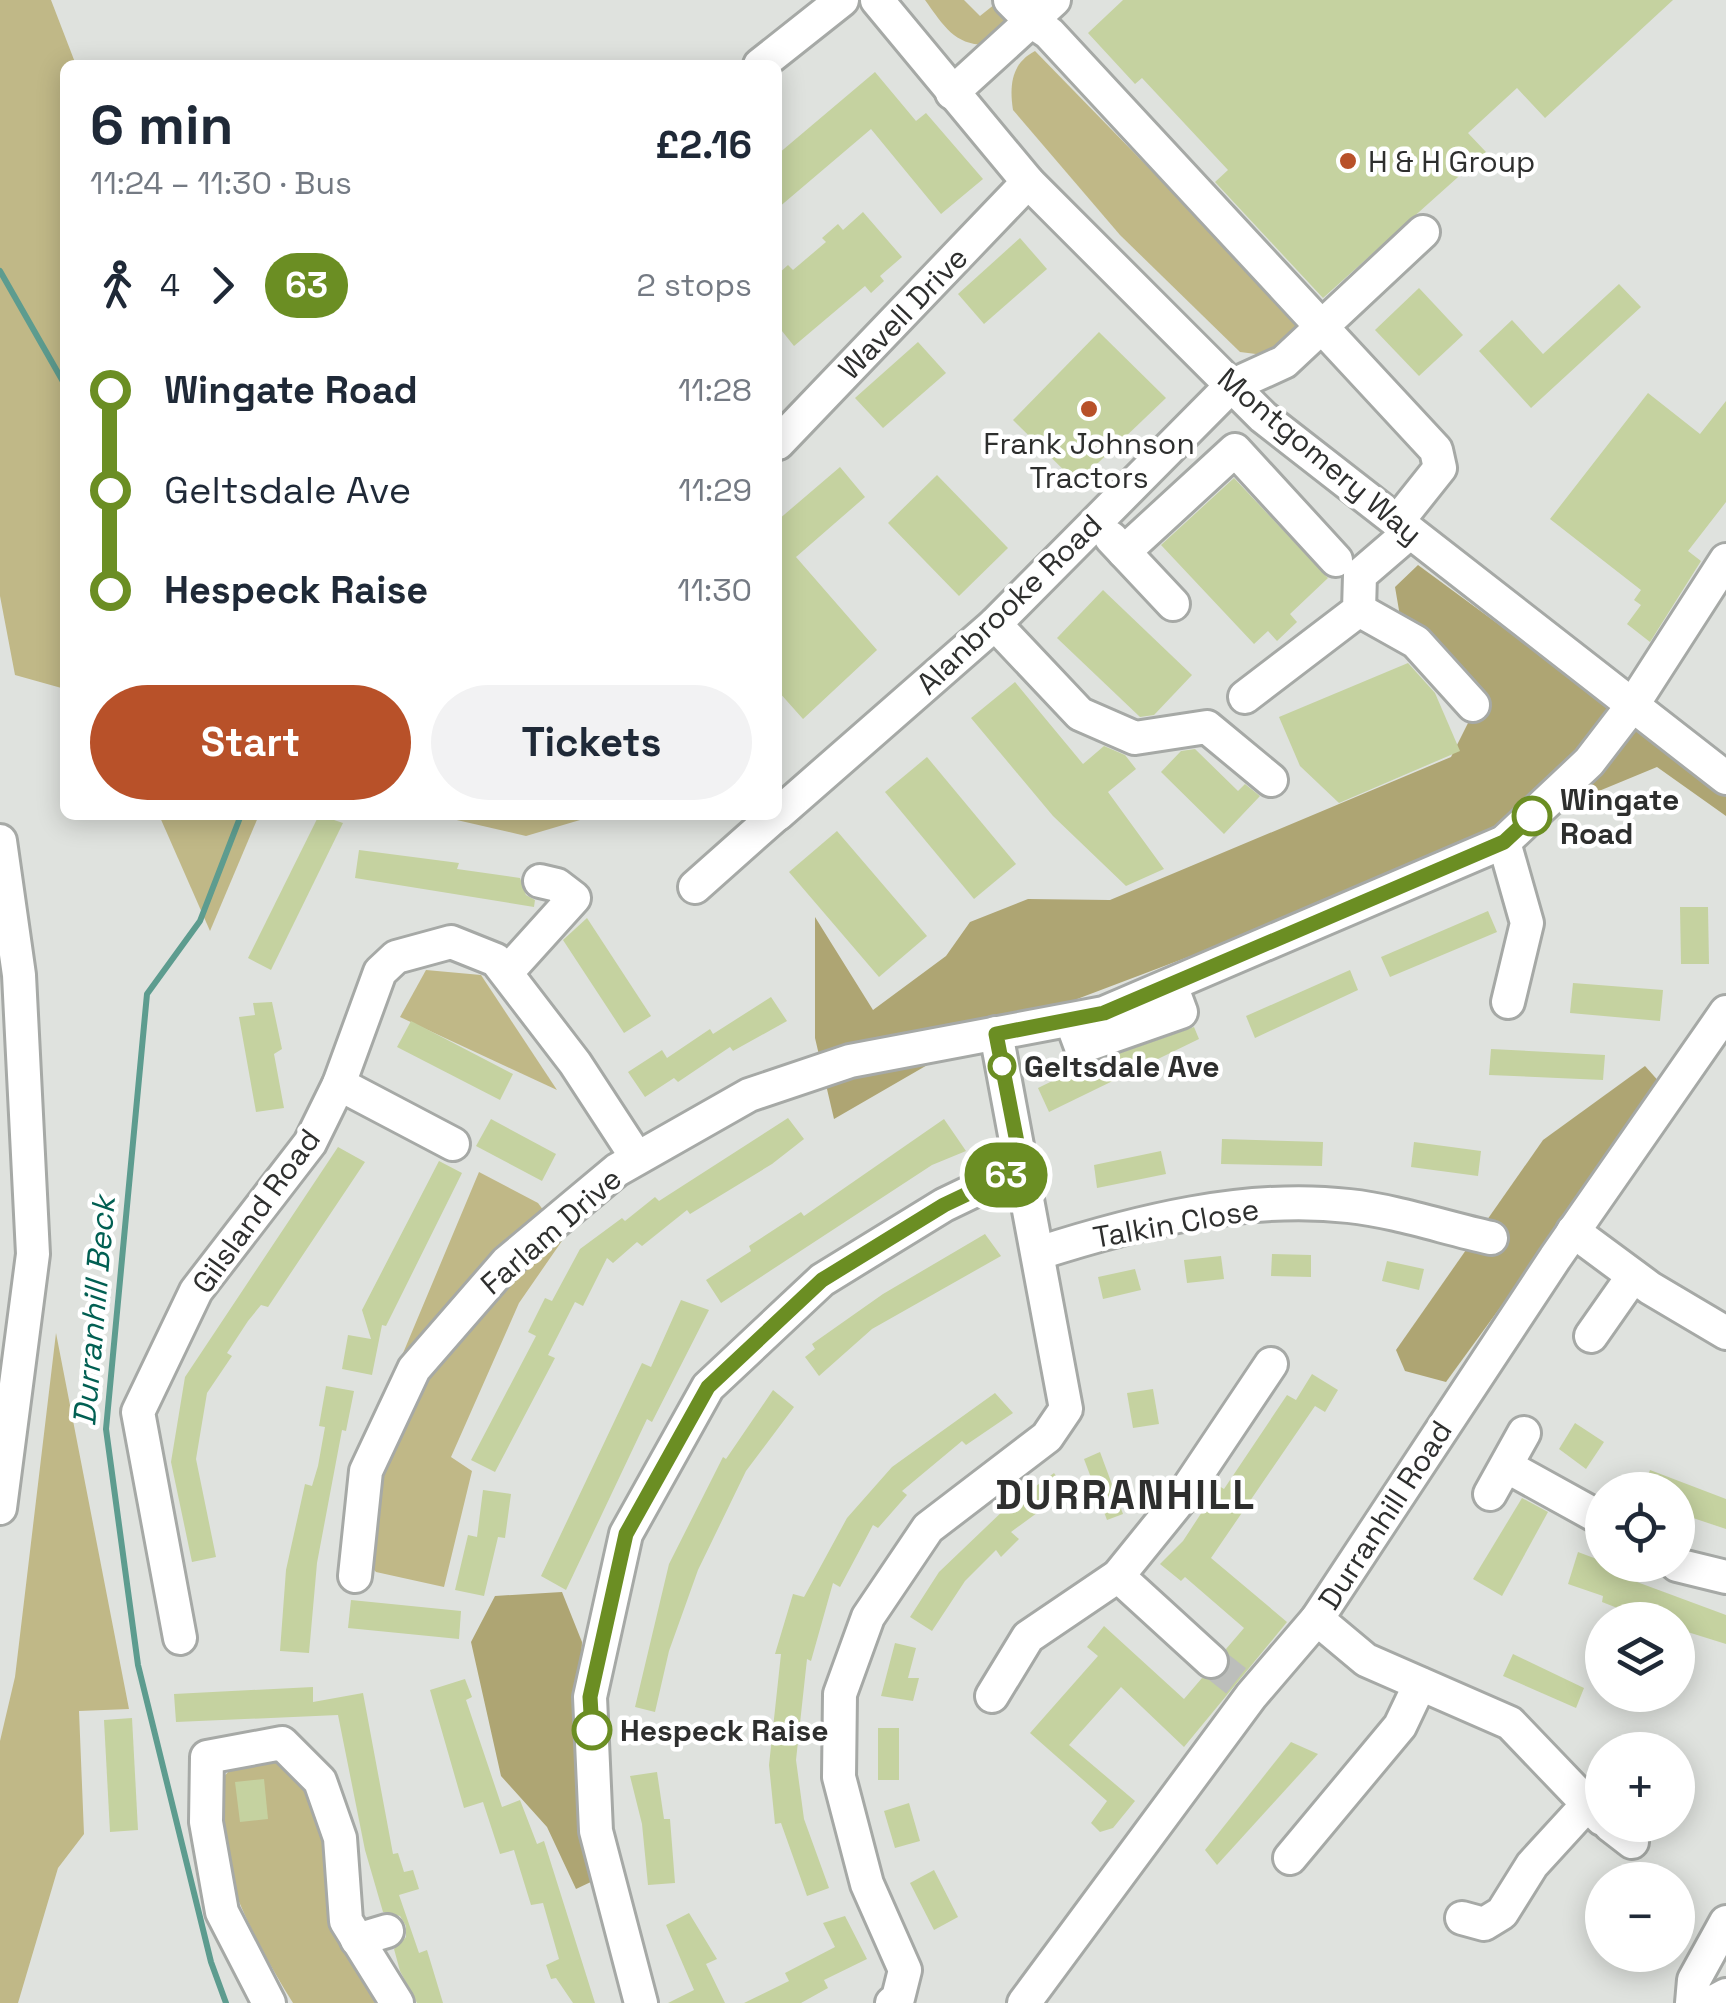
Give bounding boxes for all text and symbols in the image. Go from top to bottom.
text: 6 min [90,90,233,160]
text: £2.16 [655,121,752,169]
place label: H & H Group [1368,142,1535,181]
marker: H & H Group [1337,150,1359,172]
text: 11:24 – 11:30 · Bus [90,163,352,203]
street label: Wavell Drive [830,238,976,388]
icon: walk [90,258,145,313]
icon: forward [195,258,250,313]
text: 63 [285,263,328,307]
text: 4 [160,265,180,305]
text: 2 stops [637,265,752,305]
street label: Montgomery Way [1210,359,1430,553]
text: Wingate Road [164,366,418,414]
text: 11:28 [678,370,752,410]
marker: Frank Johnson Tractors [1078,398,1100,420]
place label: Frank Johnson Tractors [983,424,1195,497]
text: Geltsdale Ave [164,466,411,514]
text: 11:29 [678,470,752,510]
street label: Alanbrooke Road [908,505,1110,703]
text: Hespeck Raise [164,566,428,614]
text: 11:30 [677,570,752,610]
button: Start [90,685,411,800]
button: Tickets [431,685,752,800]
place label: Wingate Road [1560,780,1679,853]
marker: Wingate Road [1513,797,1551,835]
place label: Geltsdale Ave [1024,1047,1220,1086]
marker: Geltsdale Ave [989,1053,1015,1079]
street label: Gilsland Road [183,1121,329,1301]
line badge: 63 [961,1142,1051,1208]
text: 63 [985,1153,1027,1197]
street label: Farlam Drive [472,1159,630,1303]
street label: Talkin Close [1090,1189,1262,1257]
water label: Durranhill Beck [64,1191,124,1427]
street label: Durranhill Road [1309,1413,1461,1617]
district label: DURRANHILL [995,1470,1257,1521]
map controls [1585,1472,1695,1972]
button: locate [1585,1472,1695,1582]
button: layers [1585,1602,1695,1712]
marker: Hespeck Raise [573,1711,611,1749]
place label: Hespeck Raise [620,1711,829,1750]
button: + [1585,1732,1695,1842]
button: − [1585,1862,1695,1972]

